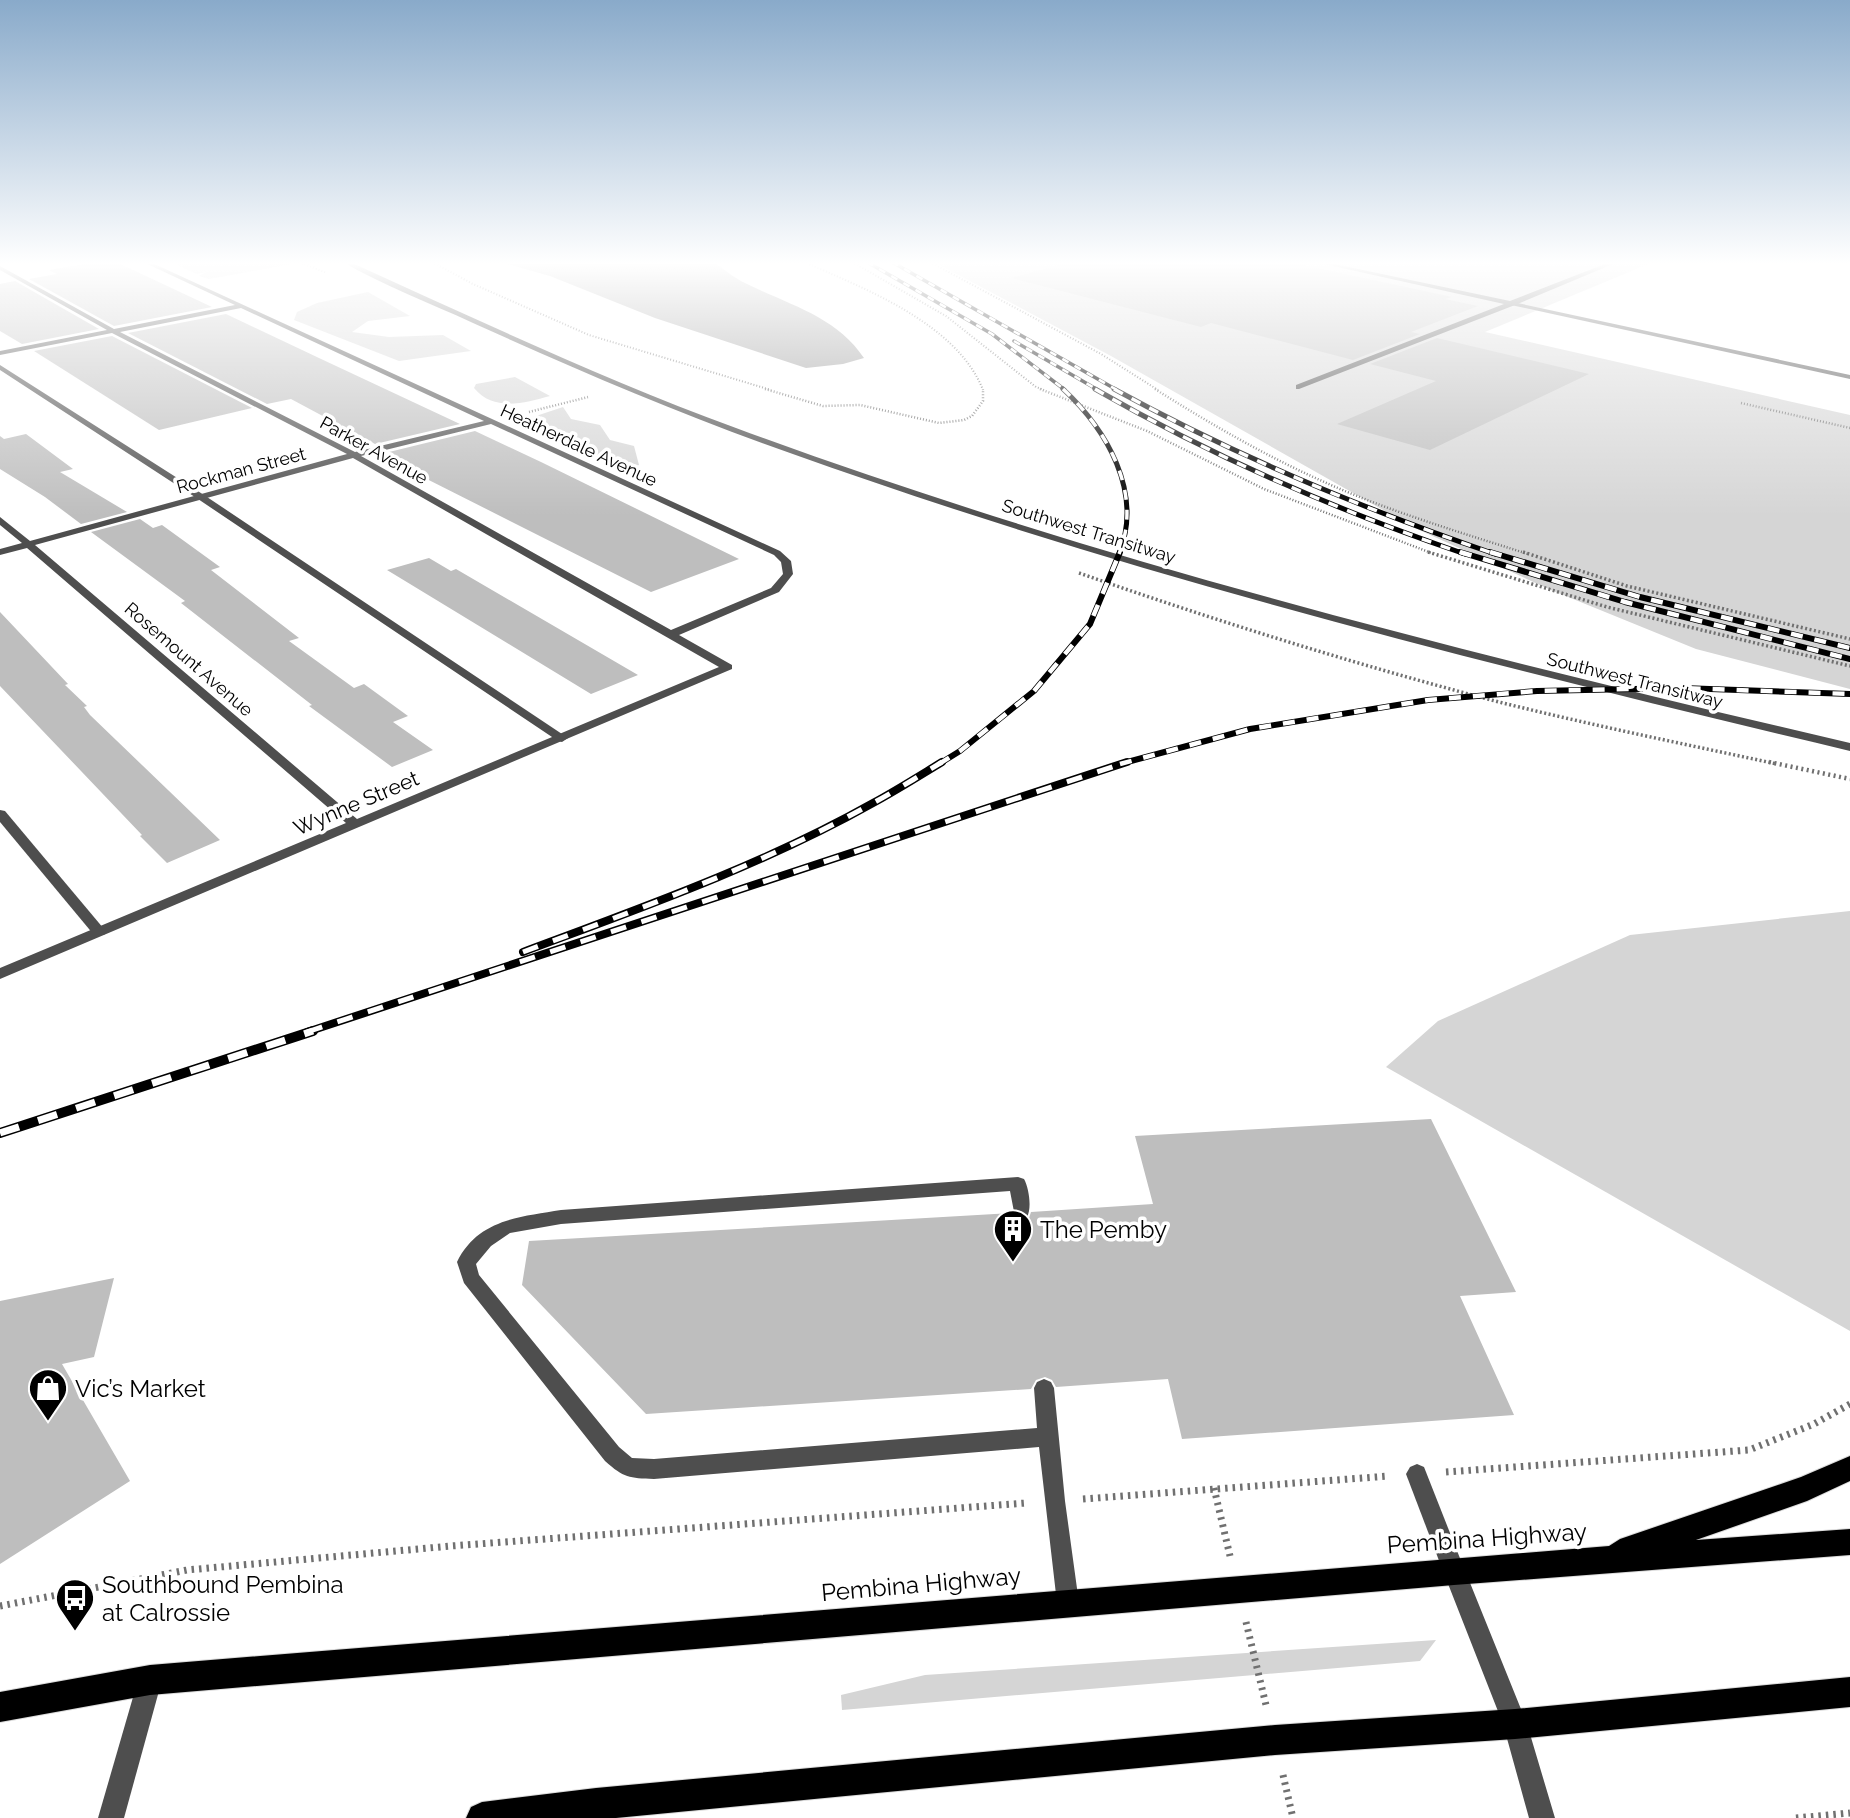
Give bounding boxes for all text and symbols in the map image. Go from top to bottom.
street label: Heatherdale Avenue [497,400,661,491]
street label: Parker Avenue [316,412,432,488]
street label: Rockman Street [174,443,308,497]
street label: Southwest Transitway [1000,495,1179,568]
street label: Rosemount Avenue [121,598,258,721]
street label: Southwest Transitway [1545,648,1725,712]
street label: Wynne Street [290,765,422,841]
building icon: The Pemby [992,1208,1034,1263]
place label: The Pemby [1040,1215,1167,1244]
shop icon: Vic’s Market [27,1367,69,1422]
place label: Vic’s Market [75,1374,206,1403]
street label: Pembina Highway [1386,1517,1588,1559]
street label: Pembina Highway [820,1561,1022,1607]
place label: Southbound Pembina at Calrossie [102,1570,343,1627]
bus stop icon: Southbound Pembina at Calrossie [54,1577,96,1632]

